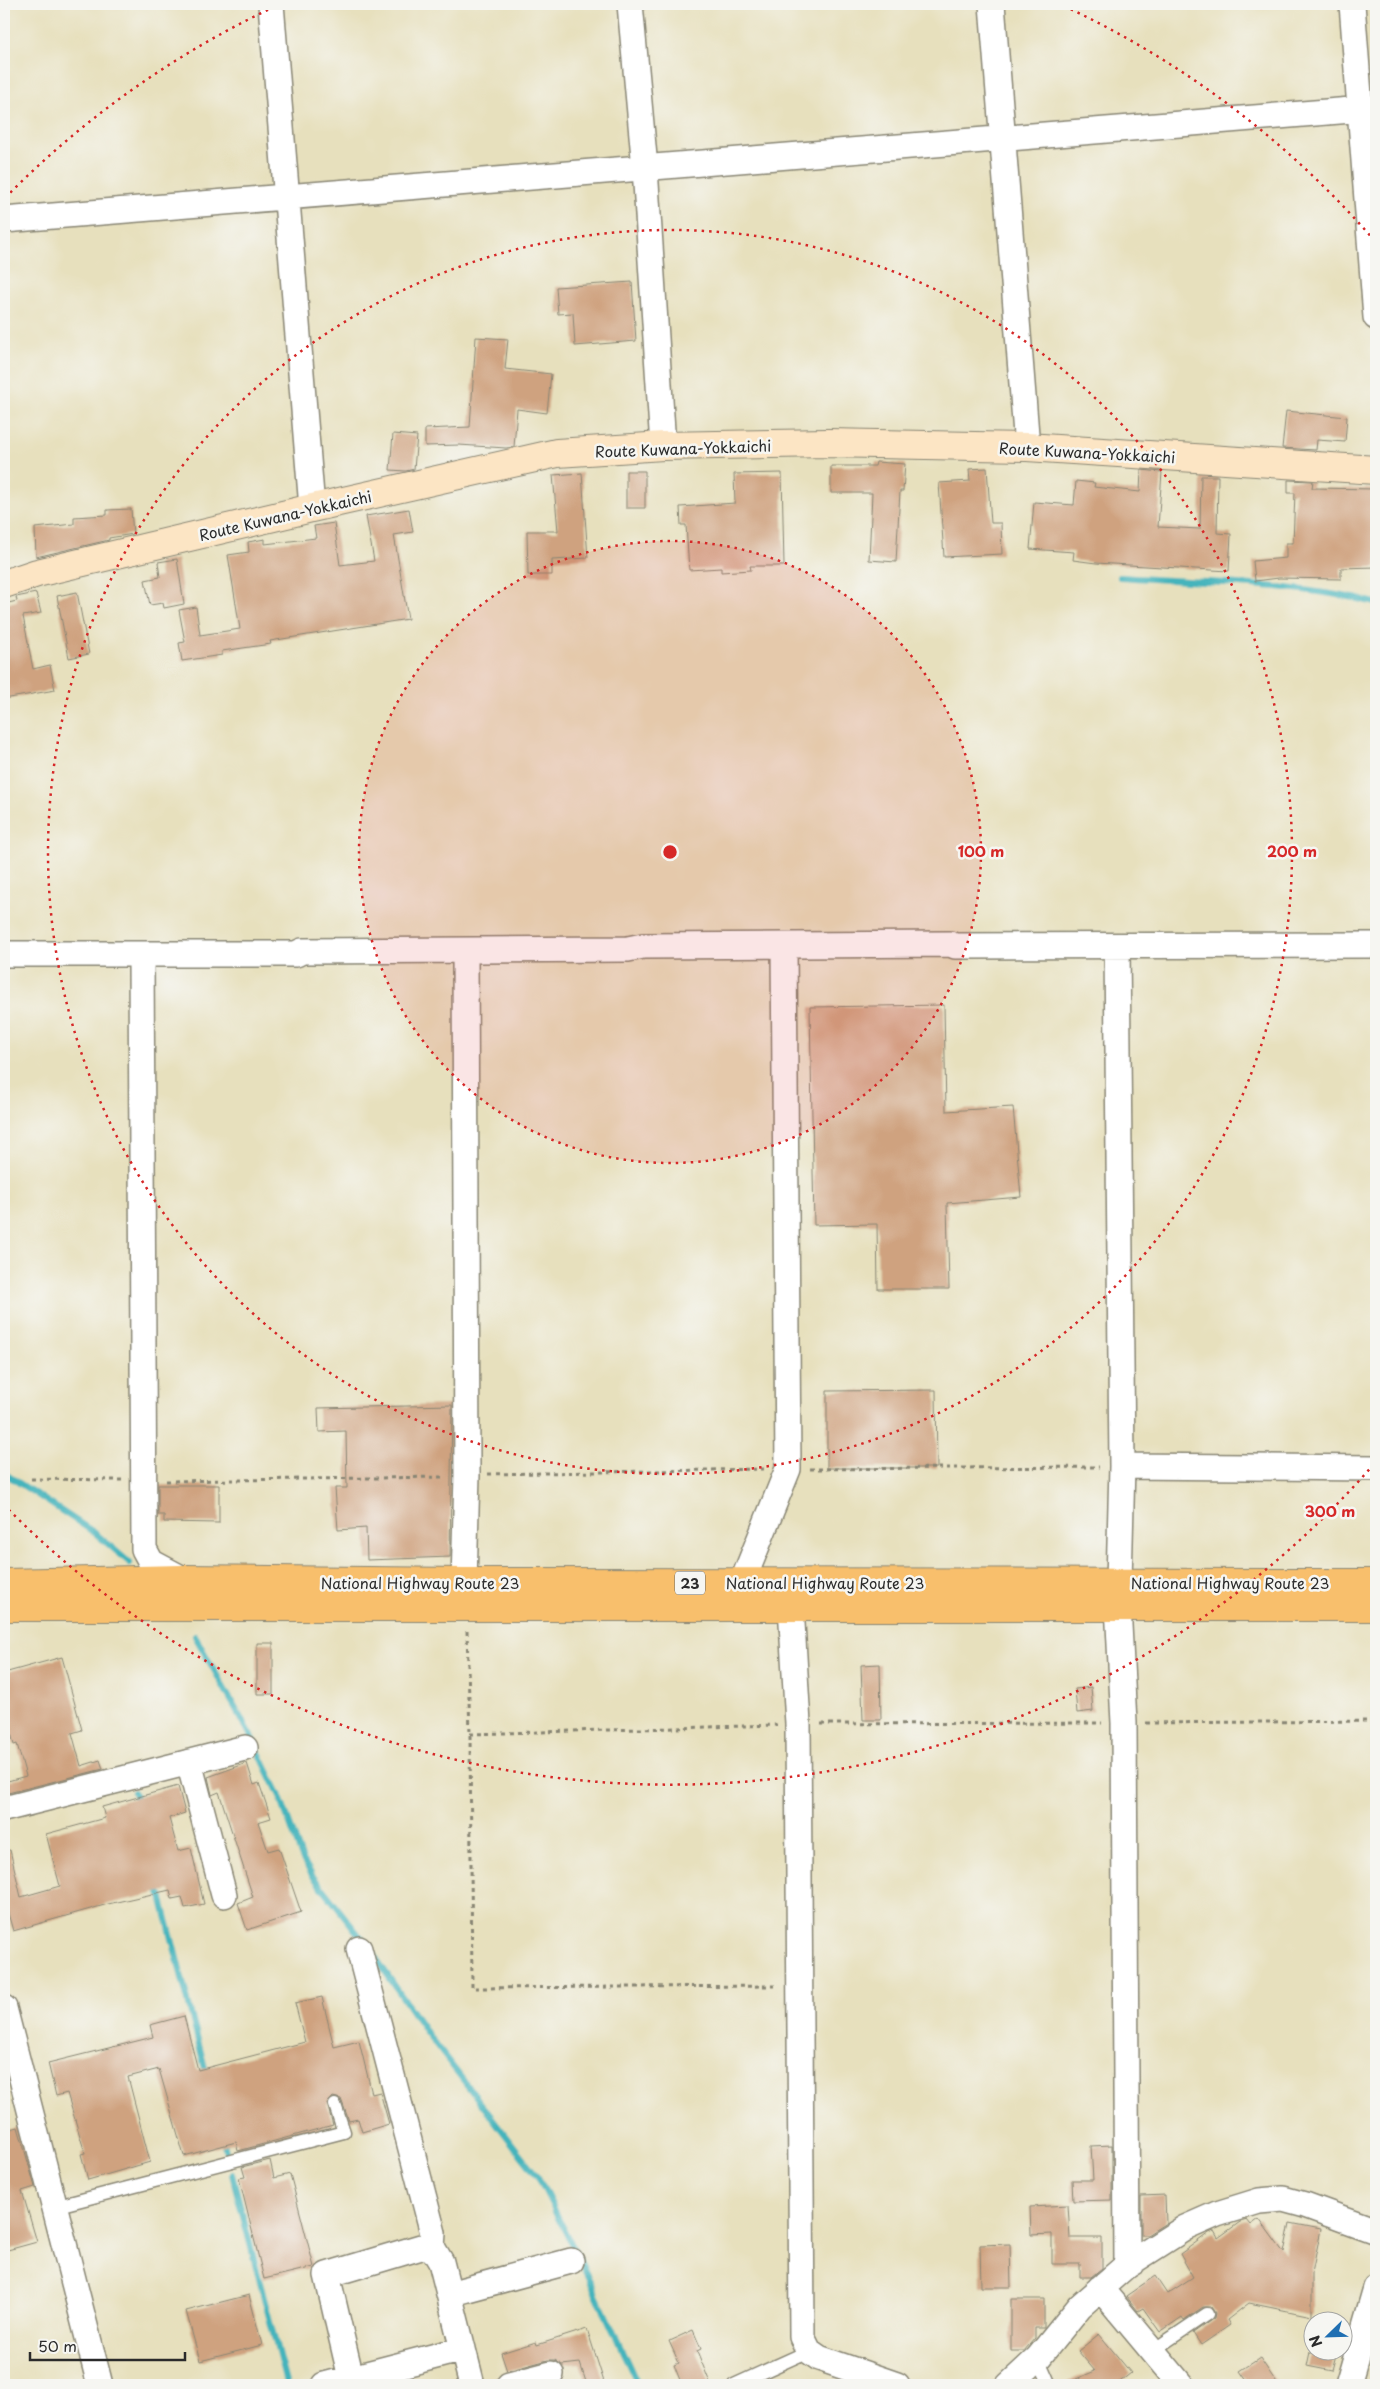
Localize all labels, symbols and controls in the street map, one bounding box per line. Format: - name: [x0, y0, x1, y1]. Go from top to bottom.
- street label: Route Kuwana-Yokkaichi: [594, 433, 772, 463]
- street label: Route Kuwana-Yokkaichi: [998, 436, 1176, 468]
- street label: Route Kuwana-Yokkaichi: [196, 484, 374, 546]
- text: 100 m: [958, 839, 1004, 862]
- text: 200 m: [1267, 839, 1317, 862]
- centre of rings: [661, 843, 679, 861]
- text: 300 m: [1305, 1499, 1355, 1522]
- street label: National Highway Route 23: [321, 1571, 519, 1594]
- street label: National Highway Route 23: [726, 1571, 924, 1594]
- street label: National Highway Route 23: [1131, 1571, 1329, 1594]
- road number: 23: [675, 1572, 705, 1595]
- north arrow: [1302, 2312, 1352, 2362]
- scale bar: [30, 2329, 185, 2361]
- text: N: [1304, 2332, 1327, 2350]
- text: 50 m: [38, 2334, 77, 2357]

